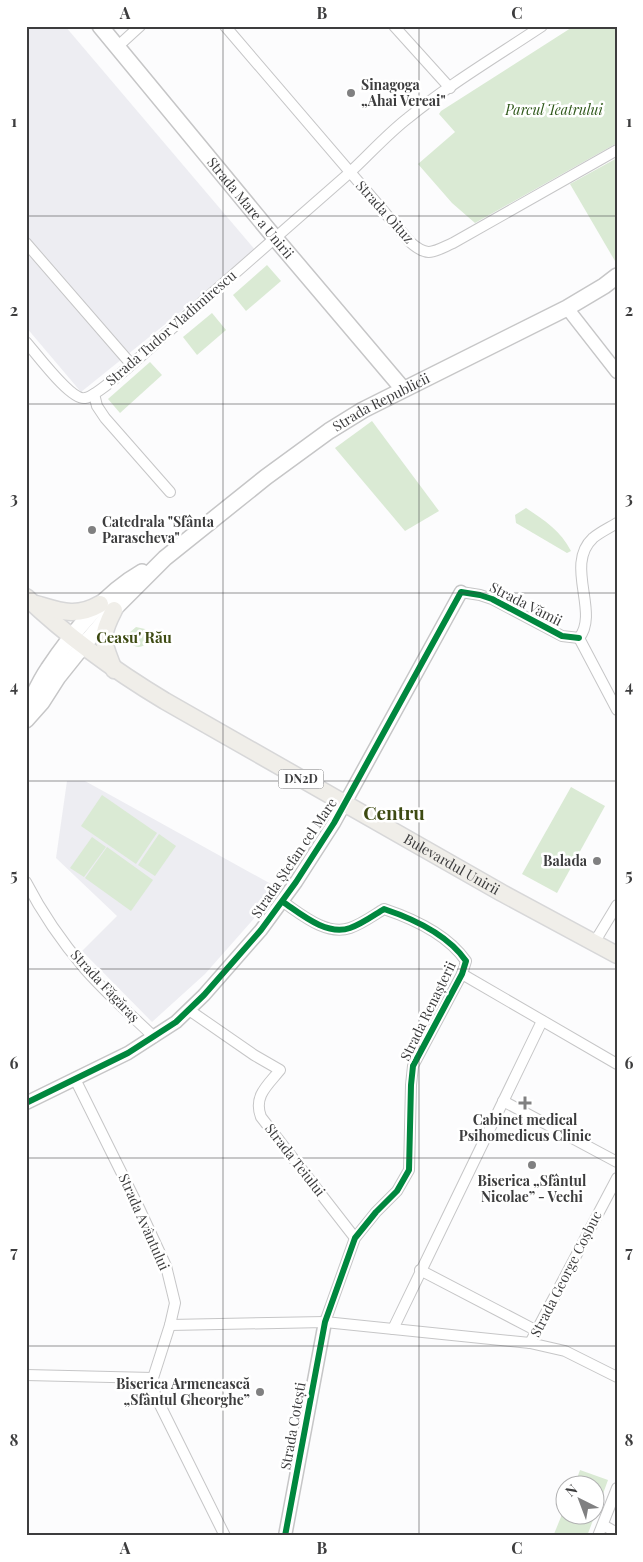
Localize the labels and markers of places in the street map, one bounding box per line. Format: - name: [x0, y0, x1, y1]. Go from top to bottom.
- place label: Sinagoga „Ahai Vereai": [361, 75, 446, 110]
- marker: Sinagoga „Ahai Vereai": [345, 87, 357, 99]
- place label: Catedrala "Sfânta Parascheva": [102, 512, 215, 547]
- marker: Catedrala "Sfânta Parascheva": [86, 524, 98, 536]
- place label: Balada: [543, 851, 588, 870]
- marker: Balada: [591, 855, 603, 867]
- marker: Cabinet medical Psihomedicus Clinic: [518, 1096, 532, 1110]
- place label: Cabinet medical Psihomedicus Clinic: [459, 1110, 591, 1145]
- marker: Biserica „Sfântul Nicolae” - Vechi: [526, 1159, 538, 1171]
- place label: Biserica „Sfântul Nicolae” - Vechi: [478, 1171, 587, 1206]
- place label: Biserica Armenească „Sfântul Gheorghe”: [116, 1374, 251, 1409]
- marker: Biserica Armenească „Sfântul Gheorghe”: [254, 1386, 266, 1398]

